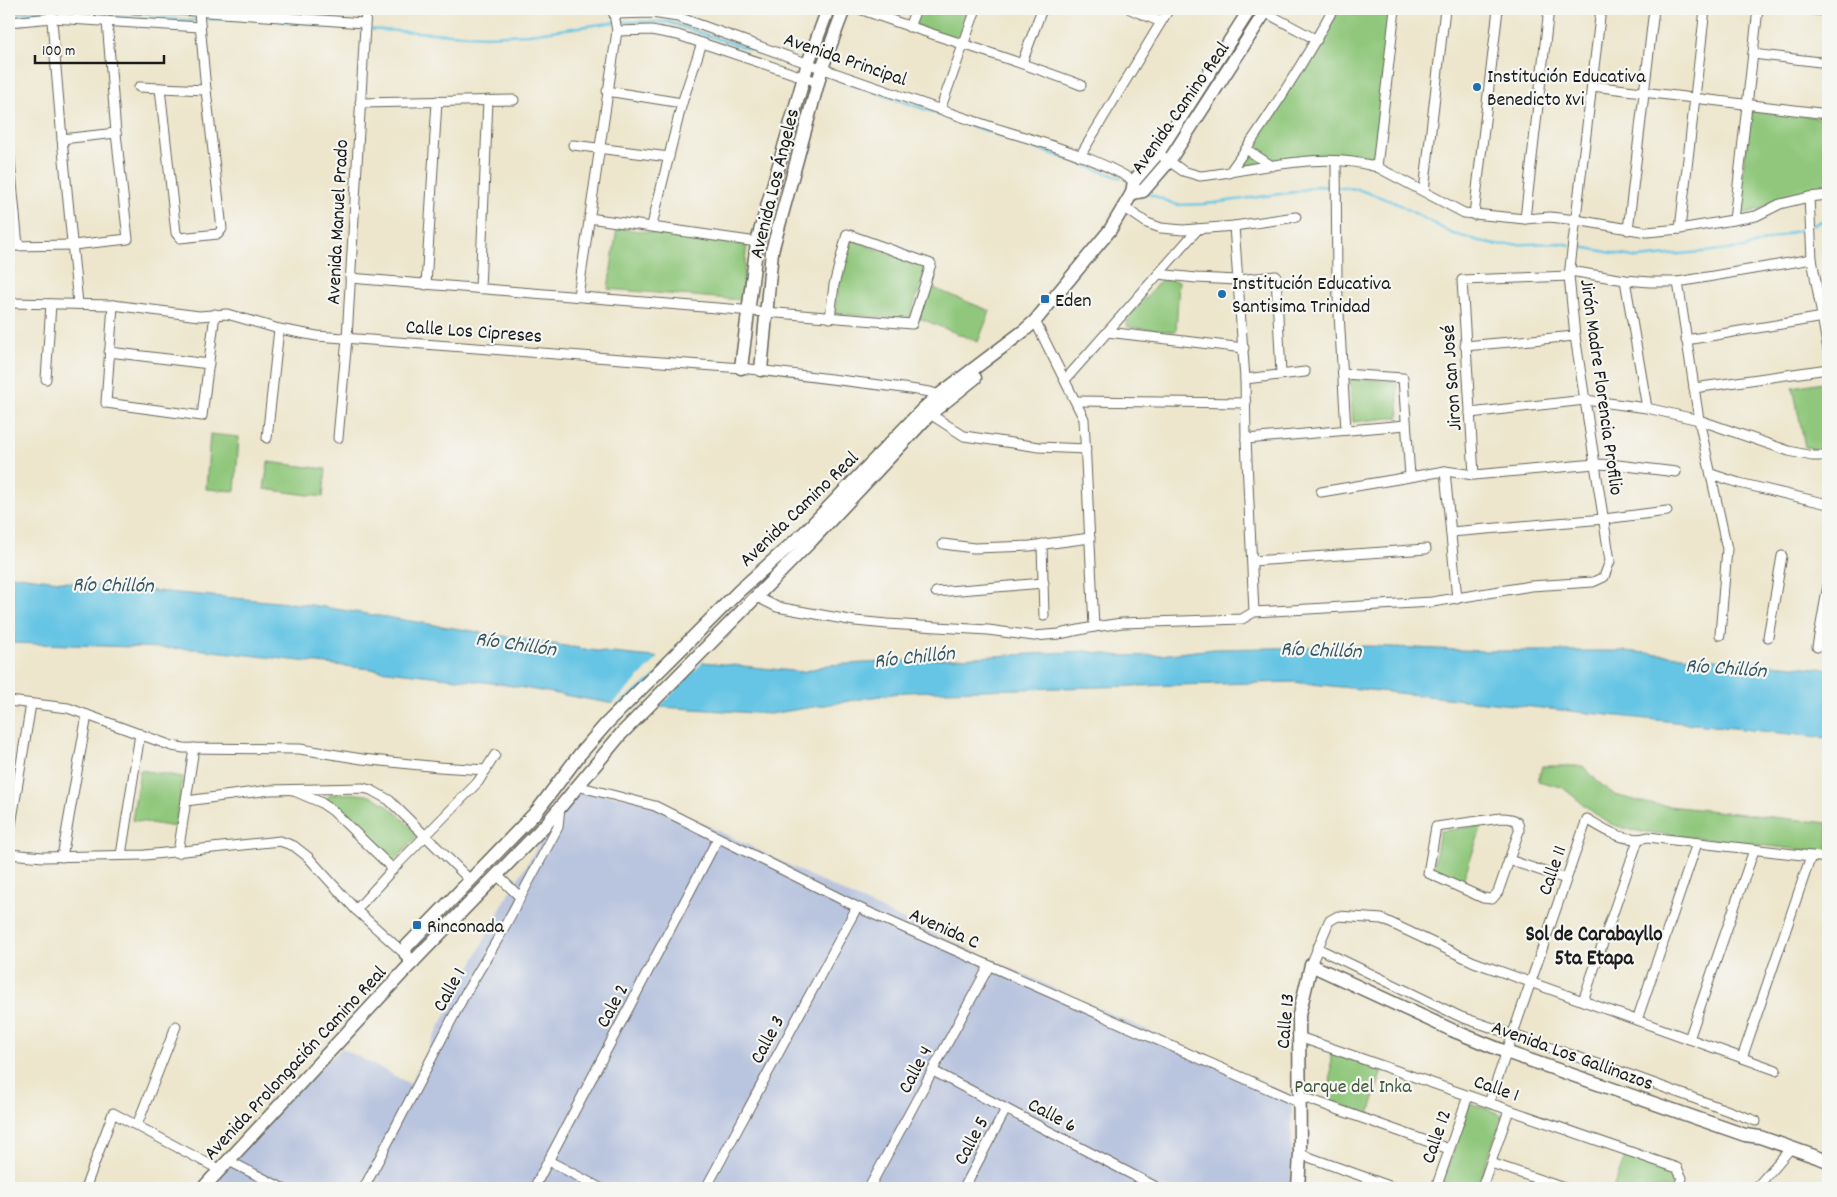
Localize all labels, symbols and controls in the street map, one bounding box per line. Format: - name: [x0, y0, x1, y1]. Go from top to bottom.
- street label: Avenida Principal: [780, 27, 911, 95]
- scale bar: [35, 32, 164, 64]
- street label: Avenida Camino Real: [1125, 36, 1238, 181]
- text: 100 m: [42, 41, 75, 63]
- place label: Institución Educativa Benedicto Xvi: [1487, 64, 1646, 115]
- marker: Institución Educativa Benedicto Xvi: [1471, 81, 1483, 93]
- street label: Avenida Los Ángeles: [744, 106, 808, 262]
- street label: Avenida Manuel Prado: [321, 139, 357, 306]
- place label: Institución Educativa Santisima Trinidad: [1232, 271, 1391, 322]
- street label: Jirón Madre Florencia Profilio: [1571, 278, 1629, 497]
- place label: Eden: [1055, 288, 1092, 316]
- marker: Institución Educativa Santisima Trinidad: [1216, 288, 1228, 300]
- marker: Eden: [1039, 293, 1051, 305]
- street label: Calle Los Cipreses: [405, 314, 543, 352]
- street label: Jiron San José: [1435, 324, 1471, 432]
- street label: Avenida Camino Real: [734, 446, 866, 575]
- water label: Río Chillón: [72, 571, 155, 603]
- water label: Río Chillón: [473, 625, 559, 667]
- water label: Río Chillón: [1280, 636, 1363, 668]
- water label: Río Chillón: [872, 640, 958, 678]
- water label: Río Chillón: [1684, 652, 1769, 688]
- street label: Calle 11: [1532, 842, 1575, 900]
- street label: Avenida C: [904, 902, 983, 958]
- place label: Rinconada: [427, 914, 505, 942]
- marker: Rinconada: [411, 919, 423, 931]
- district label: Sol de Carabayllo 5ta Etapa: [1526, 921, 1662, 975]
- street label: Avenida Prolongación Camino Real: [198, 960, 394, 1168]
- street label: Calle 1: [427, 963, 474, 1018]
- street label: Cale 2: [590, 979, 637, 1033]
- street label: Calle 13: [1271, 992, 1303, 1050]
- street label: Calle 3: [744, 1011, 793, 1070]
- street label: Avenida Los Gallinazos: [1487, 1014, 1657, 1099]
- street label: Calle 4: [892, 1042, 941, 1099]
- street label: Calle 1: [1469, 1069, 1523, 1111]
- park label: Parque del Inka: [1294, 1074, 1412, 1102]
- street label: Calle 6: [1022, 1092, 1081, 1141]
- street label: Calle 12: [1416, 1106, 1460, 1168]
- street label: Calle 5: [948, 1112, 997, 1171]

